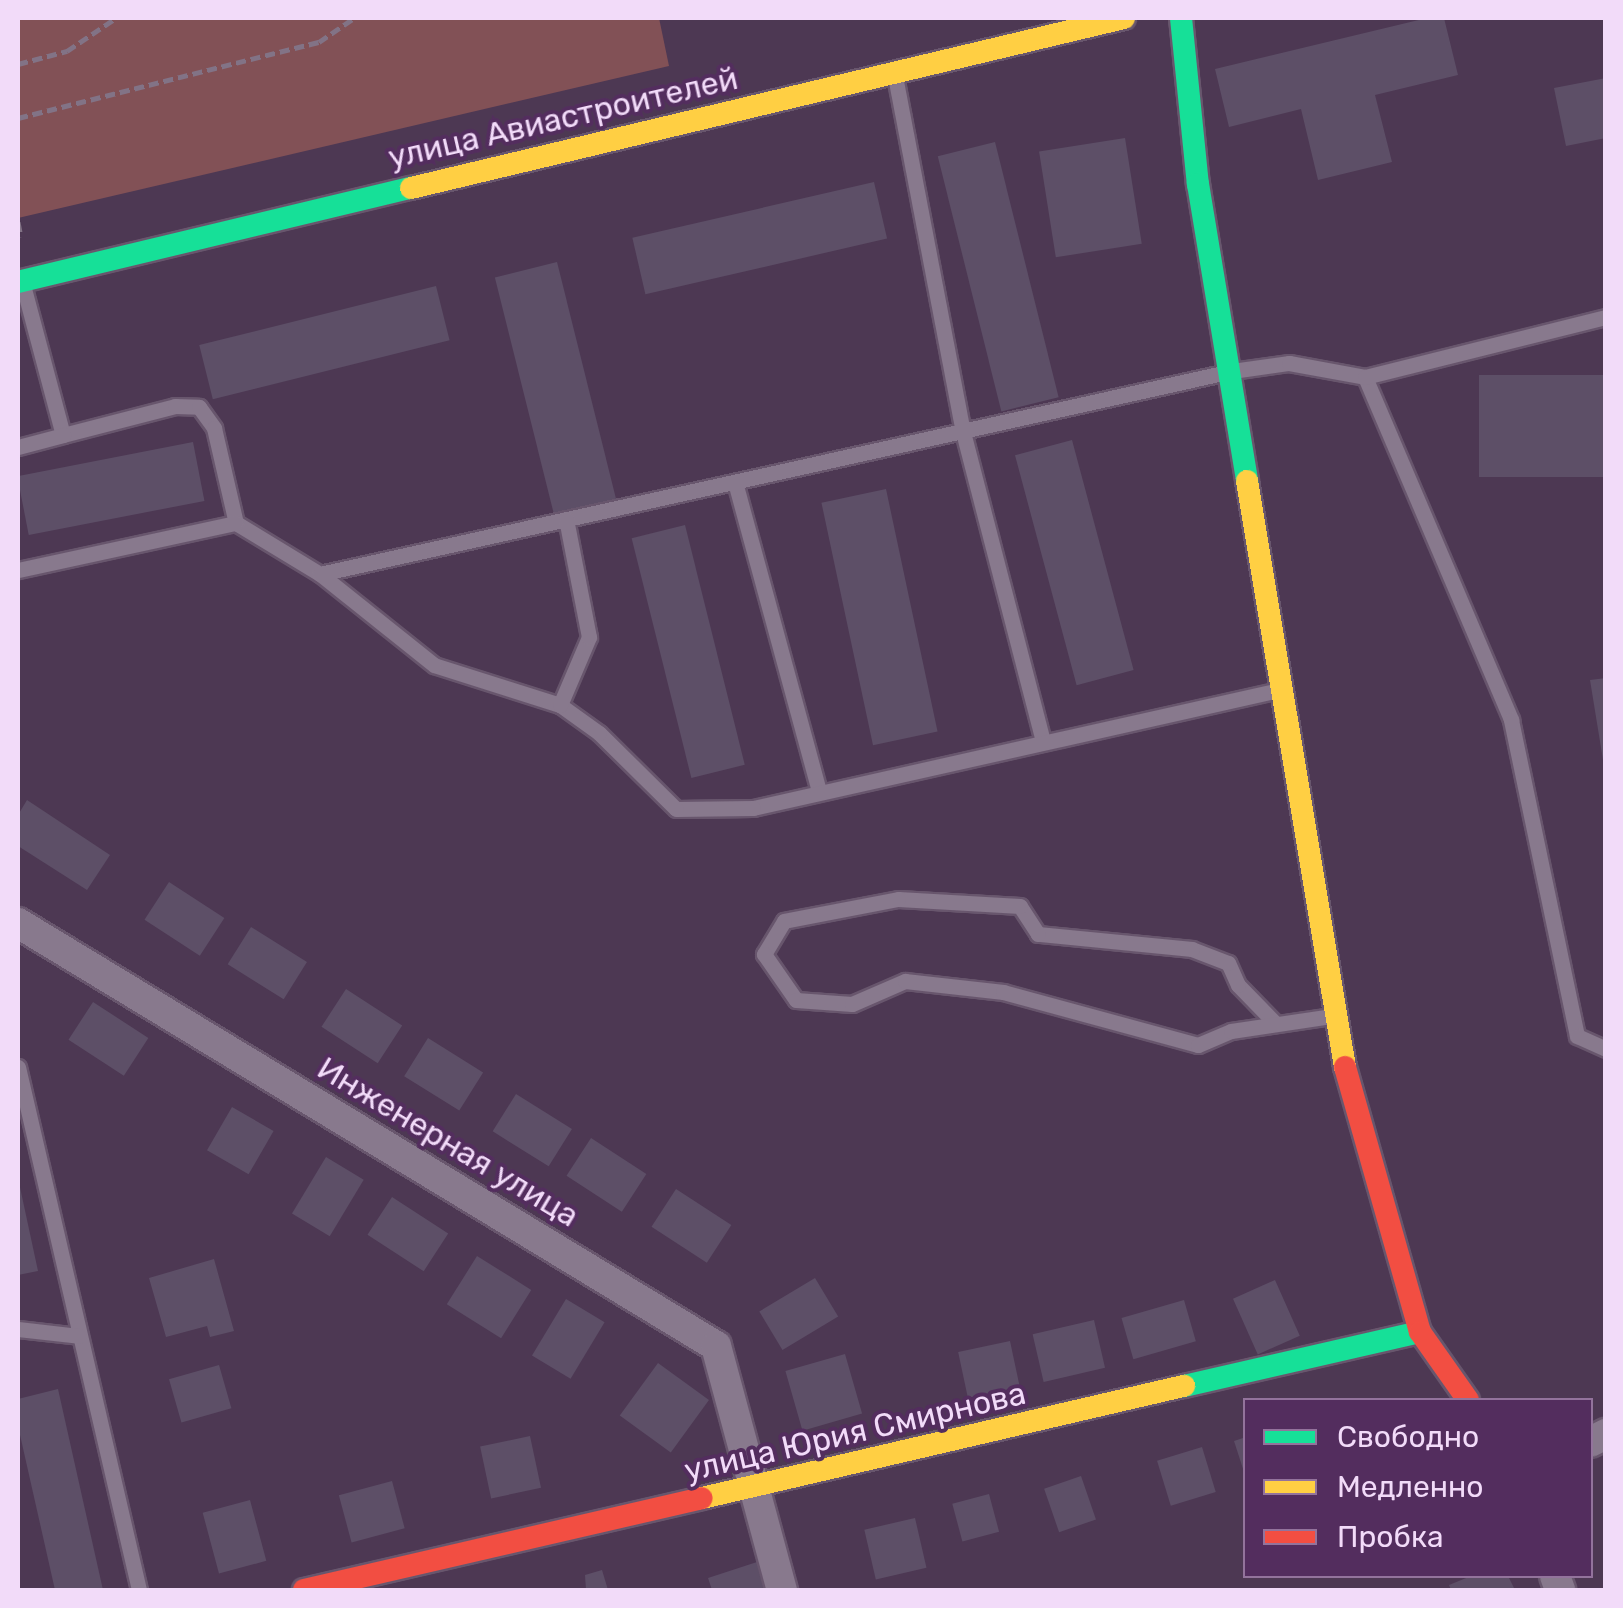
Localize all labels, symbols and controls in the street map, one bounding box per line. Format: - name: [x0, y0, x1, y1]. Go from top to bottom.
- street label: улица Авиастроителей: [384, 59, 742, 177]
- street label: Инженерная улица: [311, 1049, 585, 1235]
- street label: улица Юрия Смирнова: [680, 1374, 1030, 1490]
- legend: [1243, 1398, 1593, 1578]
- text: Свободно: [1337, 1419, 1479, 1455]
- text: Медленно: [1337, 1469, 1484, 1505]
- text: Пробка: [1337, 1519, 1444, 1555]

